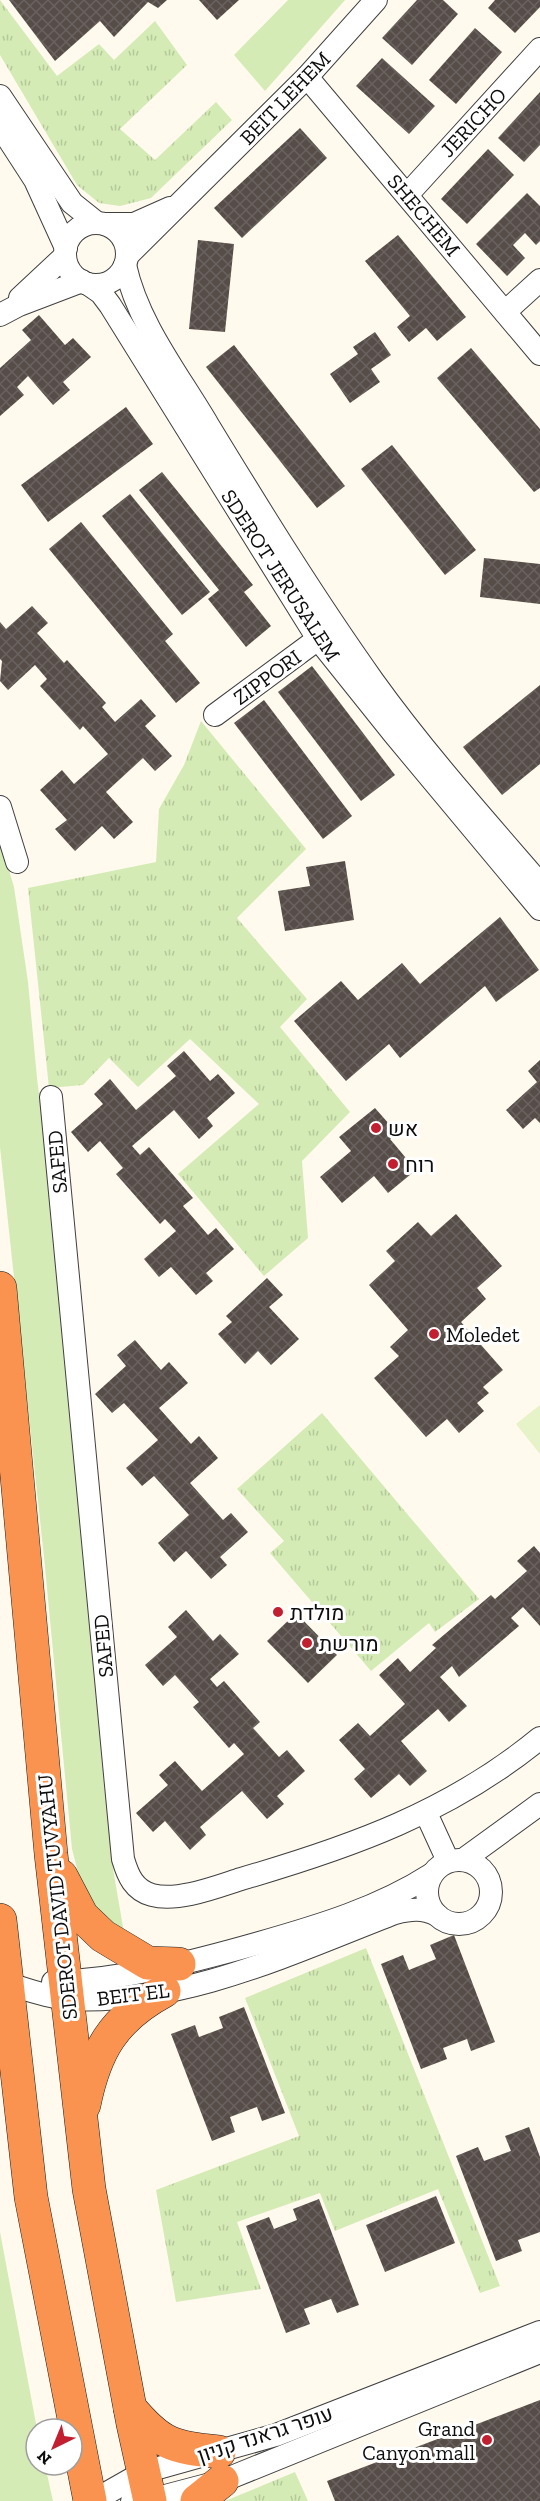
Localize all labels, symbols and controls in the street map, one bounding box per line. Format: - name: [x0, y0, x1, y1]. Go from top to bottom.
- street label: BEIT LEHEM: [234, 46, 336, 150]
- street label: JERICHO: [435, 82, 511, 162]
- street label: SHECHEM: [382, 169, 466, 261]
- street label: SDEROT JERUSALEM: [216, 485, 346, 665]
- street label: ZIPPORI: [228, 644, 306, 710]
- place label: אש: [388, 1116, 418, 1141]
- marker: אש: [369, 1121, 383, 1135]
- street label: SAFED: [42, 1129, 72, 1195]
- place label: רוח: [405, 1152, 434, 1177]
- marker: רוח: [386, 1157, 400, 1171]
- place label: Moledet: [446, 1322, 520, 1347]
- marker: Moledet: [427, 1327, 441, 1341]
- place label: מולדת: [290, 1600, 344, 1625]
- marker: מולדת: [271, 1605, 285, 1619]
- street label: SAFED: [88, 1613, 118, 1679]
- place label: מורשת: [319, 1631, 379, 1656]
- marker: מורשת: [300, 1636, 314, 1650]
- street label: SDEROT DAVID TUVYAHU: [32, 1773, 82, 2021]
- street label: BEIT EL: [95, 1977, 171, 2011]
- street label: עופר גראנד קניון: [194, 2400, 336, 2468]
- place label: Grand Canyon mall: [362, 2416, 475, 2465]
- north arrow: [24, 2417, 84, 2477]
- marker: Grand Canyon mall: [480, 2433, 494, 2447]
- text: N: [33, 2447, 55, 2469]

